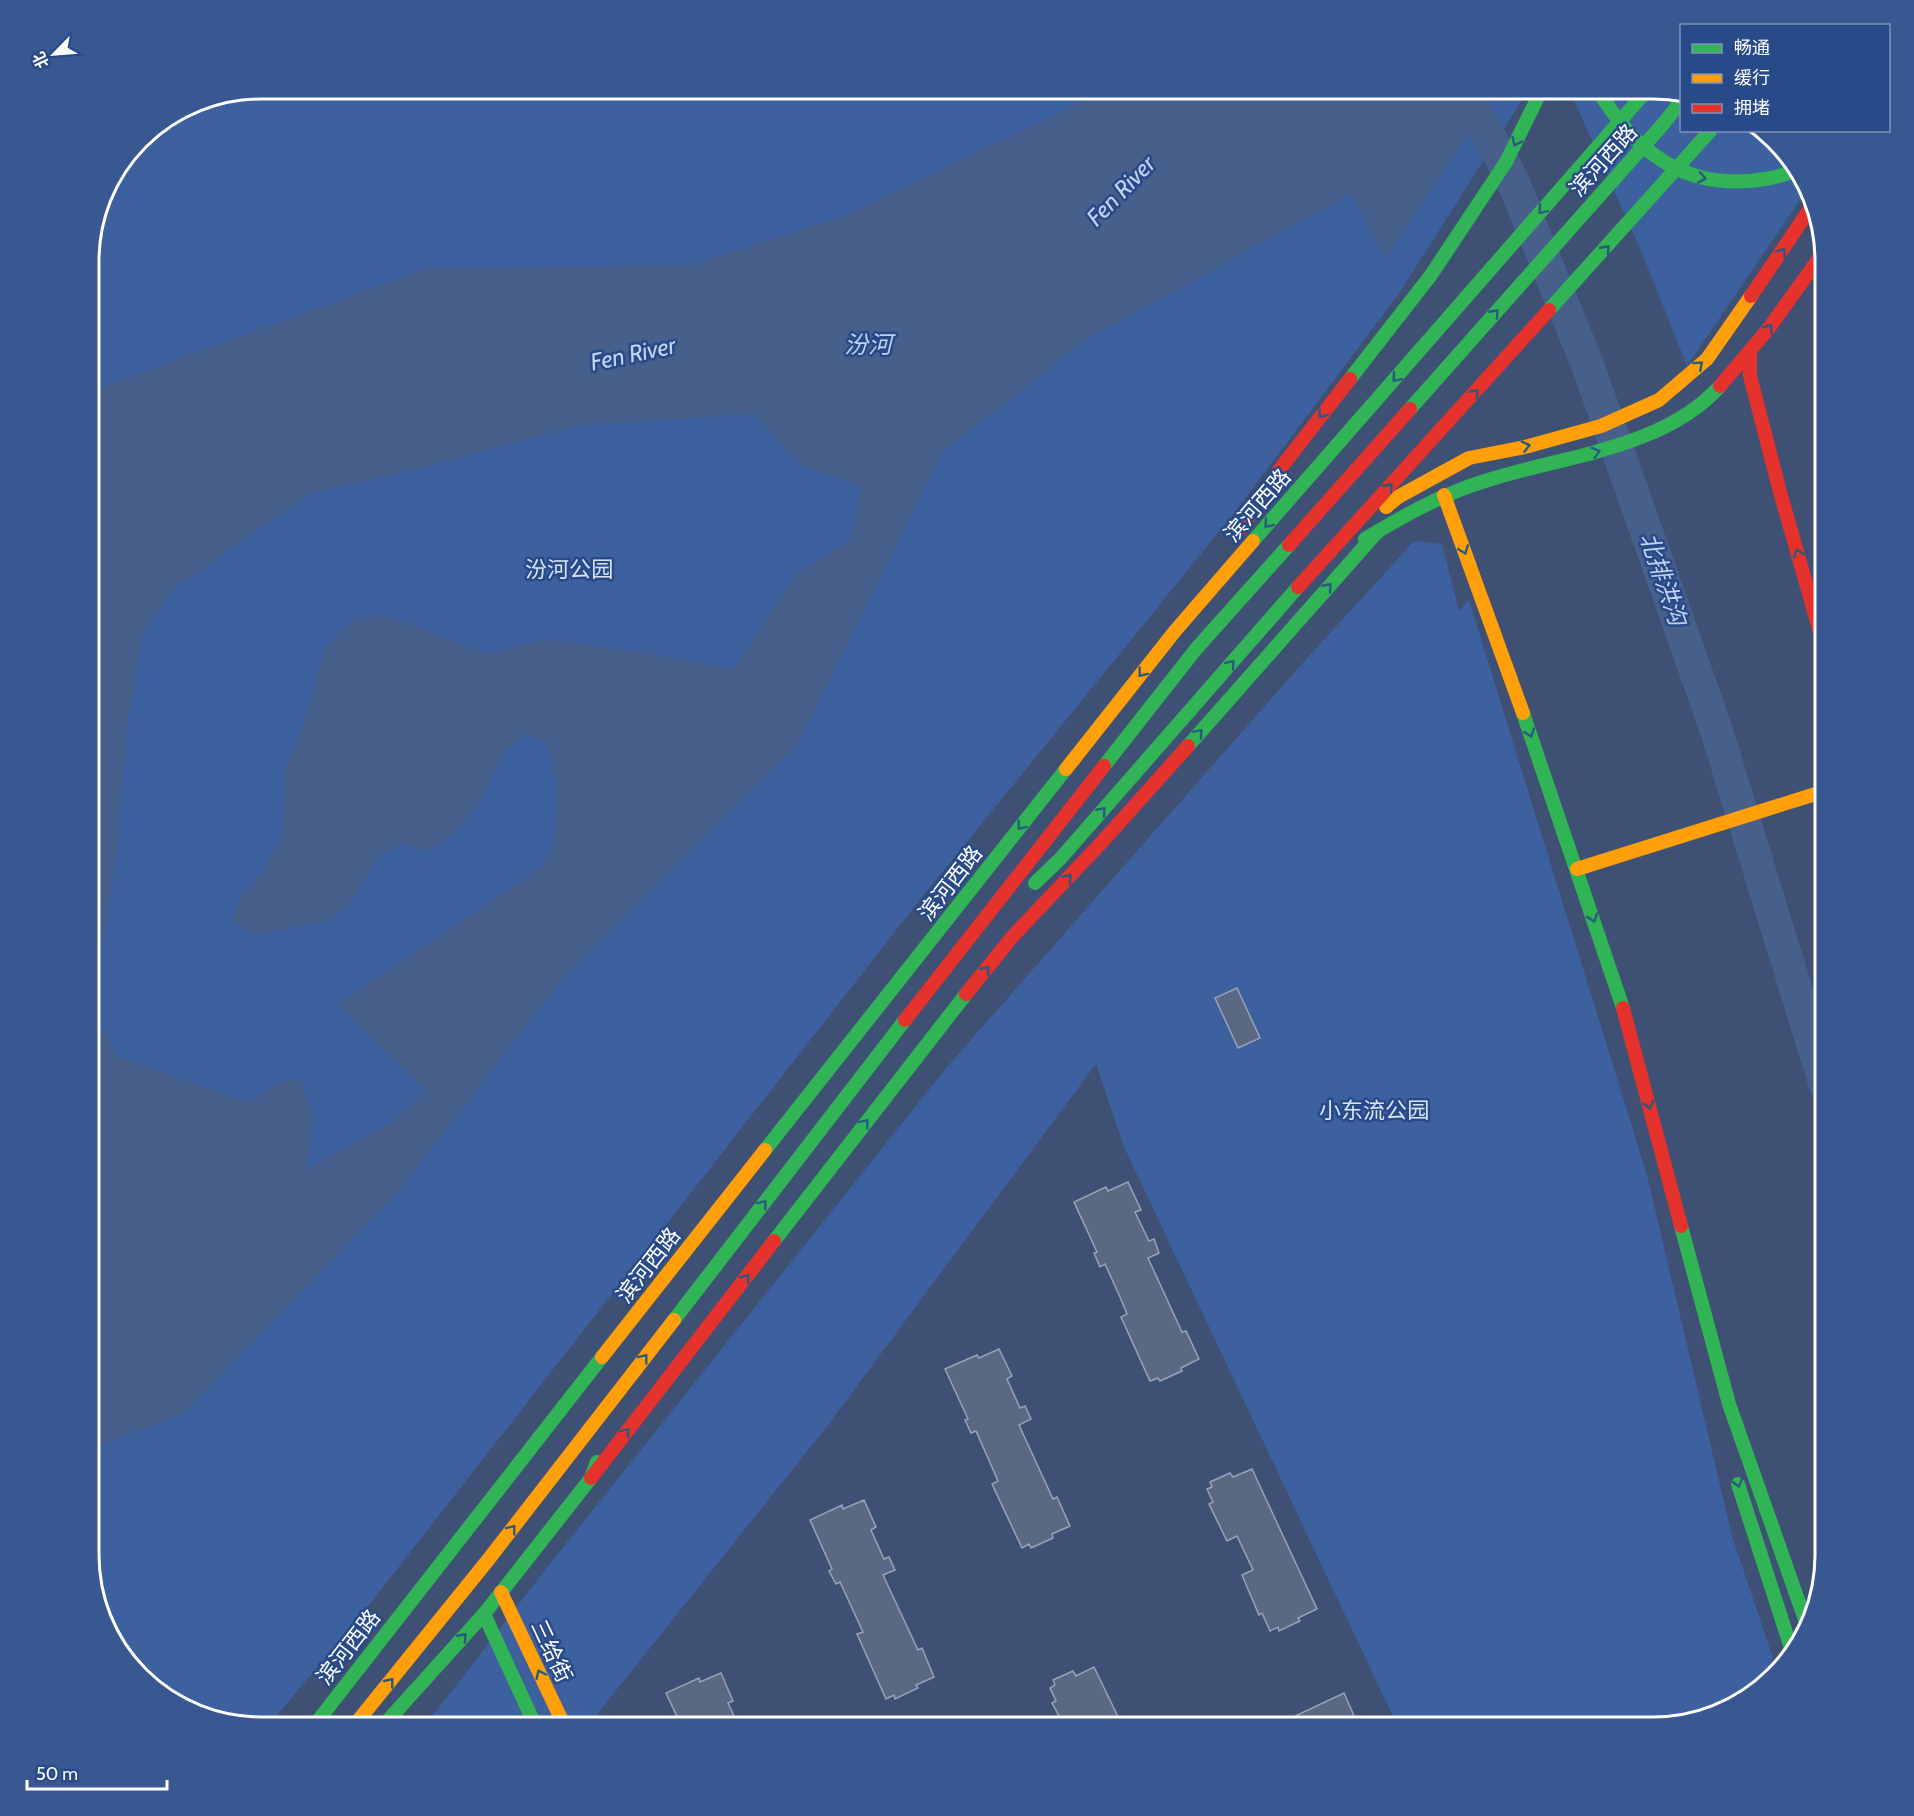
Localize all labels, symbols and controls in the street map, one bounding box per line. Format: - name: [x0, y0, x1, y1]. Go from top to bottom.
- north arrow: [24, 24, 84, 84]
- legend: [1680, 24, 1890, 132]
- text: 畅通: [1734, 37, 1770, 59]
- text: 北: [29, 49, 53, 71]
- text: 缓行: [1734, 67, 1770, 89]
- text: 拥堵: [1734, 97, 1770, 119]
- street label: 滨河西路: [1564, 119, 1643, 202]
- one-way arrow: [1512, 135, 1524, 146]
- water label: Fen River: [1080, 148, 1162, 232]
- one-way arrow: [1697, 171, 1707, 184]
- one-way arrow: [1539, 204, 1550, 215]
- one-way arrow: [1599, 245, 1610, 255]
- one-way arrow: [1774, 248, 1786, 258]
- one-way arrow: [1488, 309, 1499, 320]
- one-way arrow: [1762, 324, 1773, 335]
- water label: Fen River: [588, 330, 680, 377]
- water label: 汾河: [844, 330, 896, 359]
- one-way arrow: [1692, 361, 1703, 372]
- one-way arrow: [1392, 371, 1403, 381]
- one-way arrow: [1468, 389, 1479, 400]
- one-way arrow: [1319, 408, 1330, 419]
- one-way arrow: [1521, 441, 1531, 454]
- one-way arrow: [1590, 447, 1601, 459]
- street label: 滨河西路: [1218, 463, 1296, 547]
- one-way arrow: [1382, 484, 1393, 494]
- one-way arrow: [1264, 517, 1275, 528]
- water label: 北排洪沟: [1634, 529, 1694, 632]
- one-way arrow: [1457, 544, 1469, 555]
- one-way arrow: [1792, 548, 1805, 558]
- park label: 汾河公园: [525, 556, 613, 583]
- one-way arrow: [1321, 583, 1332, 594]
- one-way arrow: [1224, 660, 1235, 671]
- one-way arrow: [1138, 666, 1149, 677]
- one-way arrow: [1523, 727, 1536, 738]
- one-way arrow: [1191, 729, 1202, 740]
- one-way arrow: [1095, 807, 1106, 818]
- one-way arrow: [1018, 820, 1029, 831]
- street label: 滨河西路: [913, 840, 988, 926]
- one-way arrow: [1061, 875, 1072, 885]
- one-way arrow: [1586, 912, 1599, 923]
- one-way arrow: [978, 966, 989, 977]
- park label: 小东流公园: [1319, 1097, 1429, 1124]
- one-way arrow: [1642, 1099, 1654, 1110]
- one-way arrow: [857, 1119, 868, 1130]
- one-way arrow: [756, 1200, 767, 1211]
- street label: 滨河西路: [611, 1222, 686, 1308]
- one-way arrow: [738, 1273, 749, 1284]
- one-way arrow: [636, 1354, 647, 1365]
- one-way arrow: [619, 1428, 630, 1439]
- one-way arrow: [1731, 1477, 1743, 1488]
- one-way arrow: [504, 1525, 515, 1536]
- street label: 滨河西路: [311, 1604, 386, 1690]
- street label: 三给街: [525, 1616, 578, 1687]
- one-way arrow: [456, 1633, 467, 1644]
- one-way arrow: [535, 1670, 547, 1681]
- one-way arrow: [383, 1678, 394, 1689]
- scale bar: [27, 1753, 166, 1791]
- text: 50 m: [36, 1763, 78, 1785]

